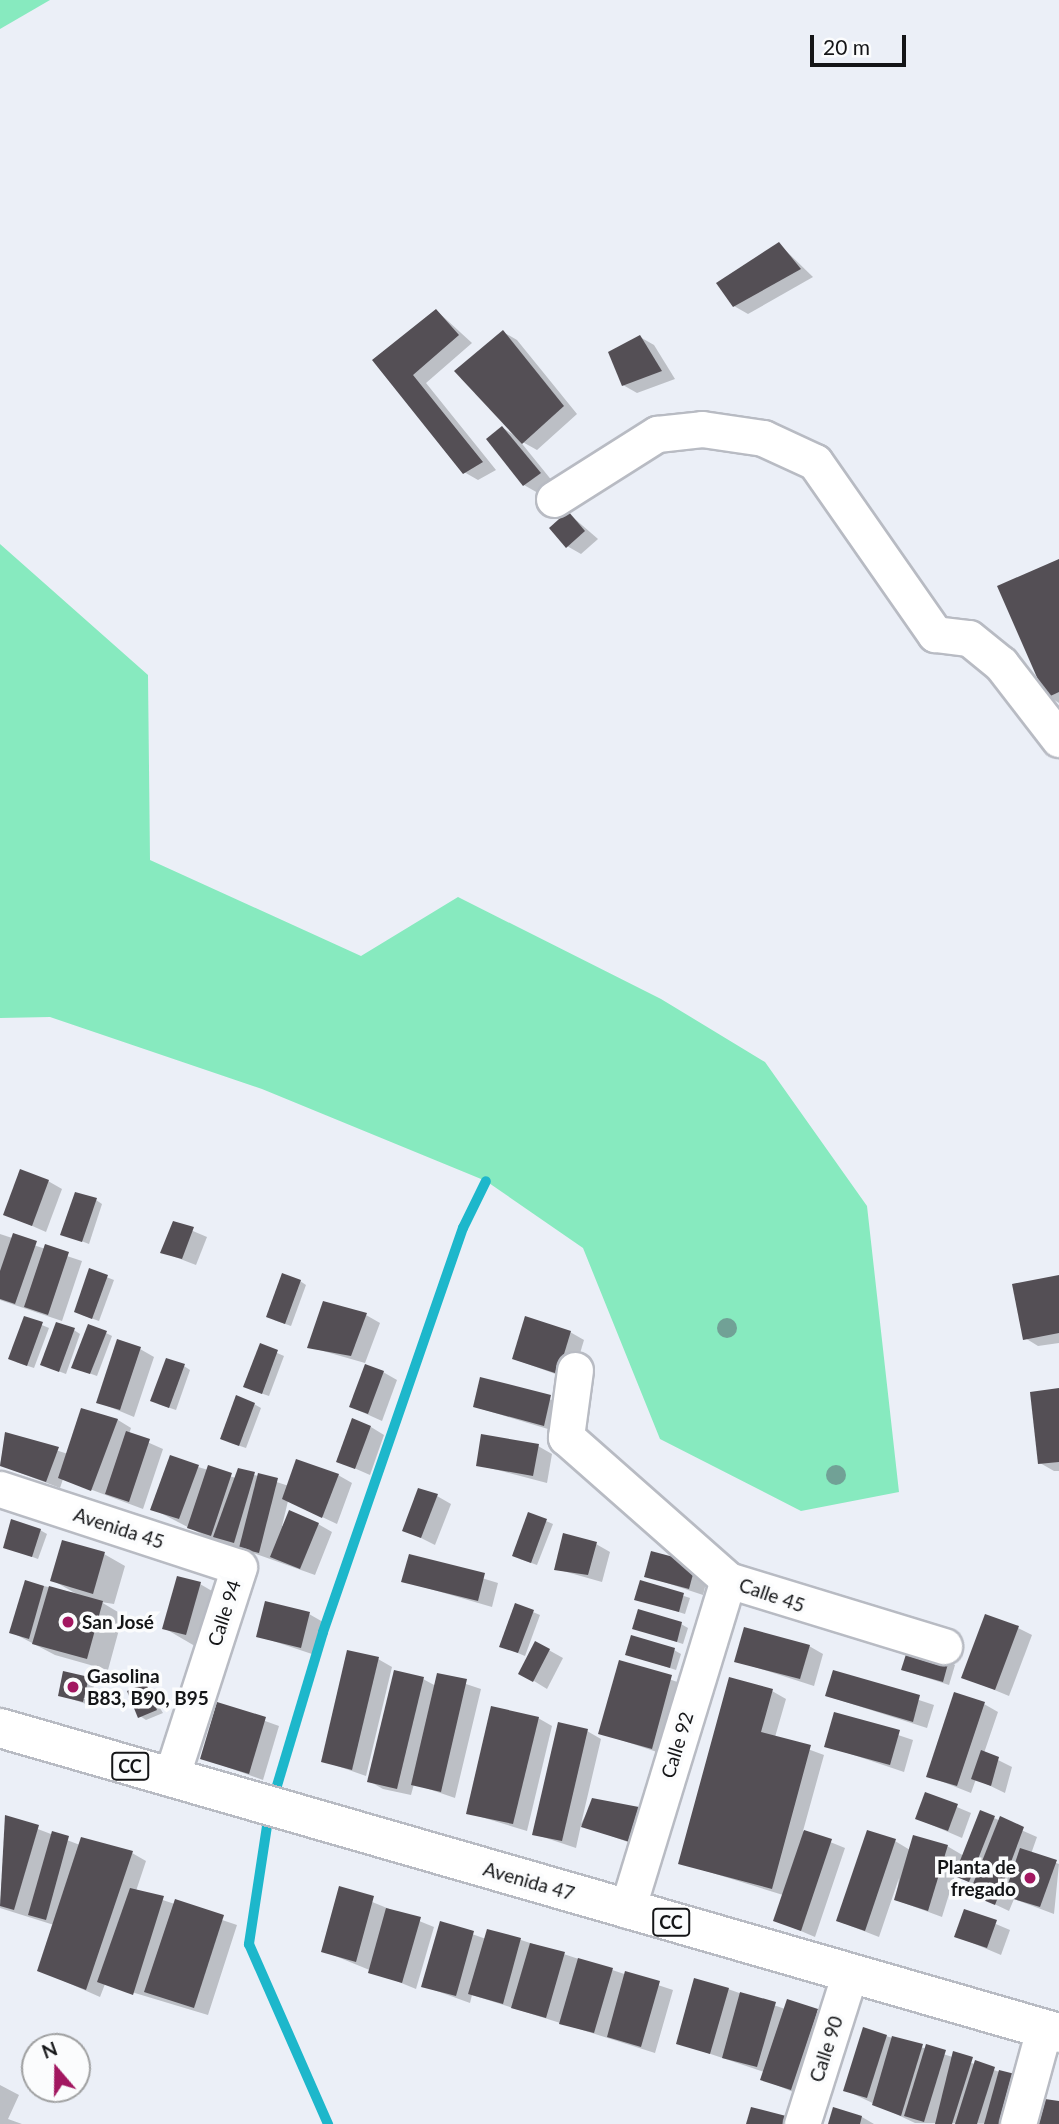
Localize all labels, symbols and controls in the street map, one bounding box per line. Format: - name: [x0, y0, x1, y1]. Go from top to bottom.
- scale bar: [814, 21, 910, 65]
- text: 20 m: [823, 34, 870, 59]
- street label: Avenida 45: [71, 1503, 167, 1553]
- street label: Calle 45: [736, 1573, 808, 1617]
- street label: Calle 94: [203, 1577, 245, 1649]
- place label: San José: [82, 1611, 155, 1633]
- marker: San José: [60, 1614, 76, 1630]
- place label: Gasolina B83, B90, B95: [87, 1665, 209, 1709]
- marker: Gasolina B83, B90, B95: [65, 1679, 81, 1695]
- street label: Calle 92: [656, 1709, 698, 1781]
- road number: CC: [111, 1751, 149, 1780]
- place label: Planta de fregado: [937, 1856, 1016, 1900]
- street label: Avenida 47: [481, 1857, 577, 1905]
- marker: Planta de fregado: [1022, 1870, 1038, 1886]
- road number: CC: [652, 1908, 690, 1936]
- street label: Calle 90: [805, 2013, 847, 2085]
- north arrow: [21, 2033, 91, 2103]
- text: N: [39, 2036, 60, 2063]

